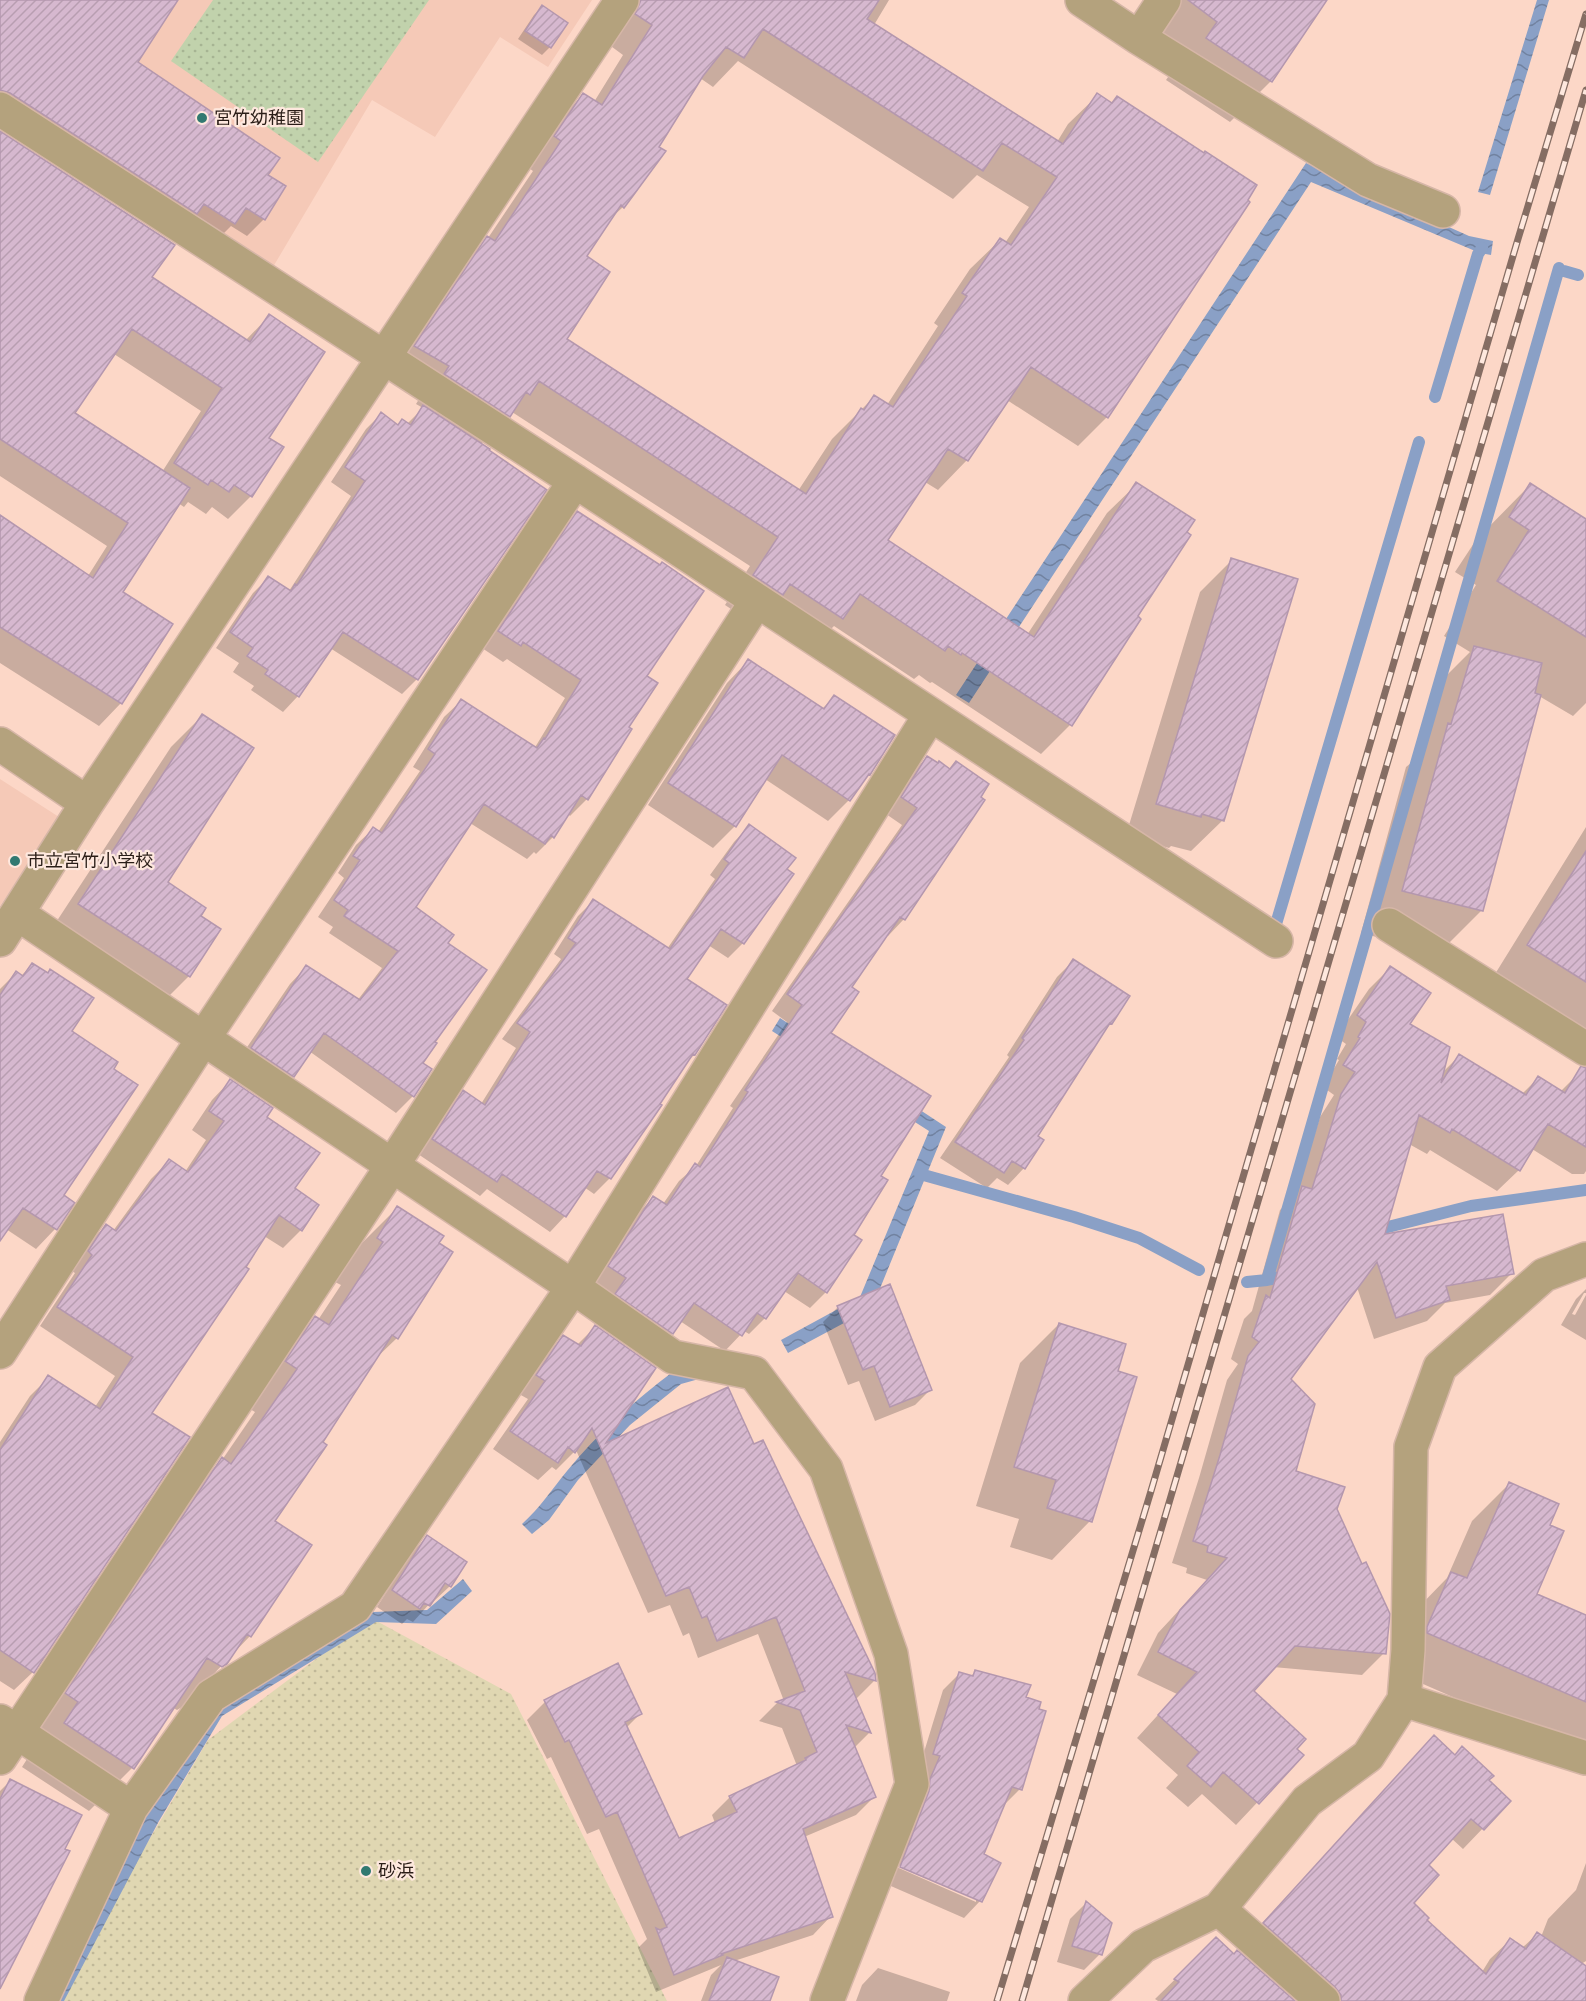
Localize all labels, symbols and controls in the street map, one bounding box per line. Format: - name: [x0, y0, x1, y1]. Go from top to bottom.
- place label: 宮竹幼稚園: [214, 105, 304, 130]
- marker: 宮竹幼稚園: [195, 111, 209, 125]
- place label: 市立宮竹小学校: [27, 848, 153, 873]
- marker: 市立宮竹小学校: [8, 854, 22, 868]
- place label: 砂浜: [378, 1858, 414, 1883]
- marker: 砂浜: [359, 1864, 373, 1878]

